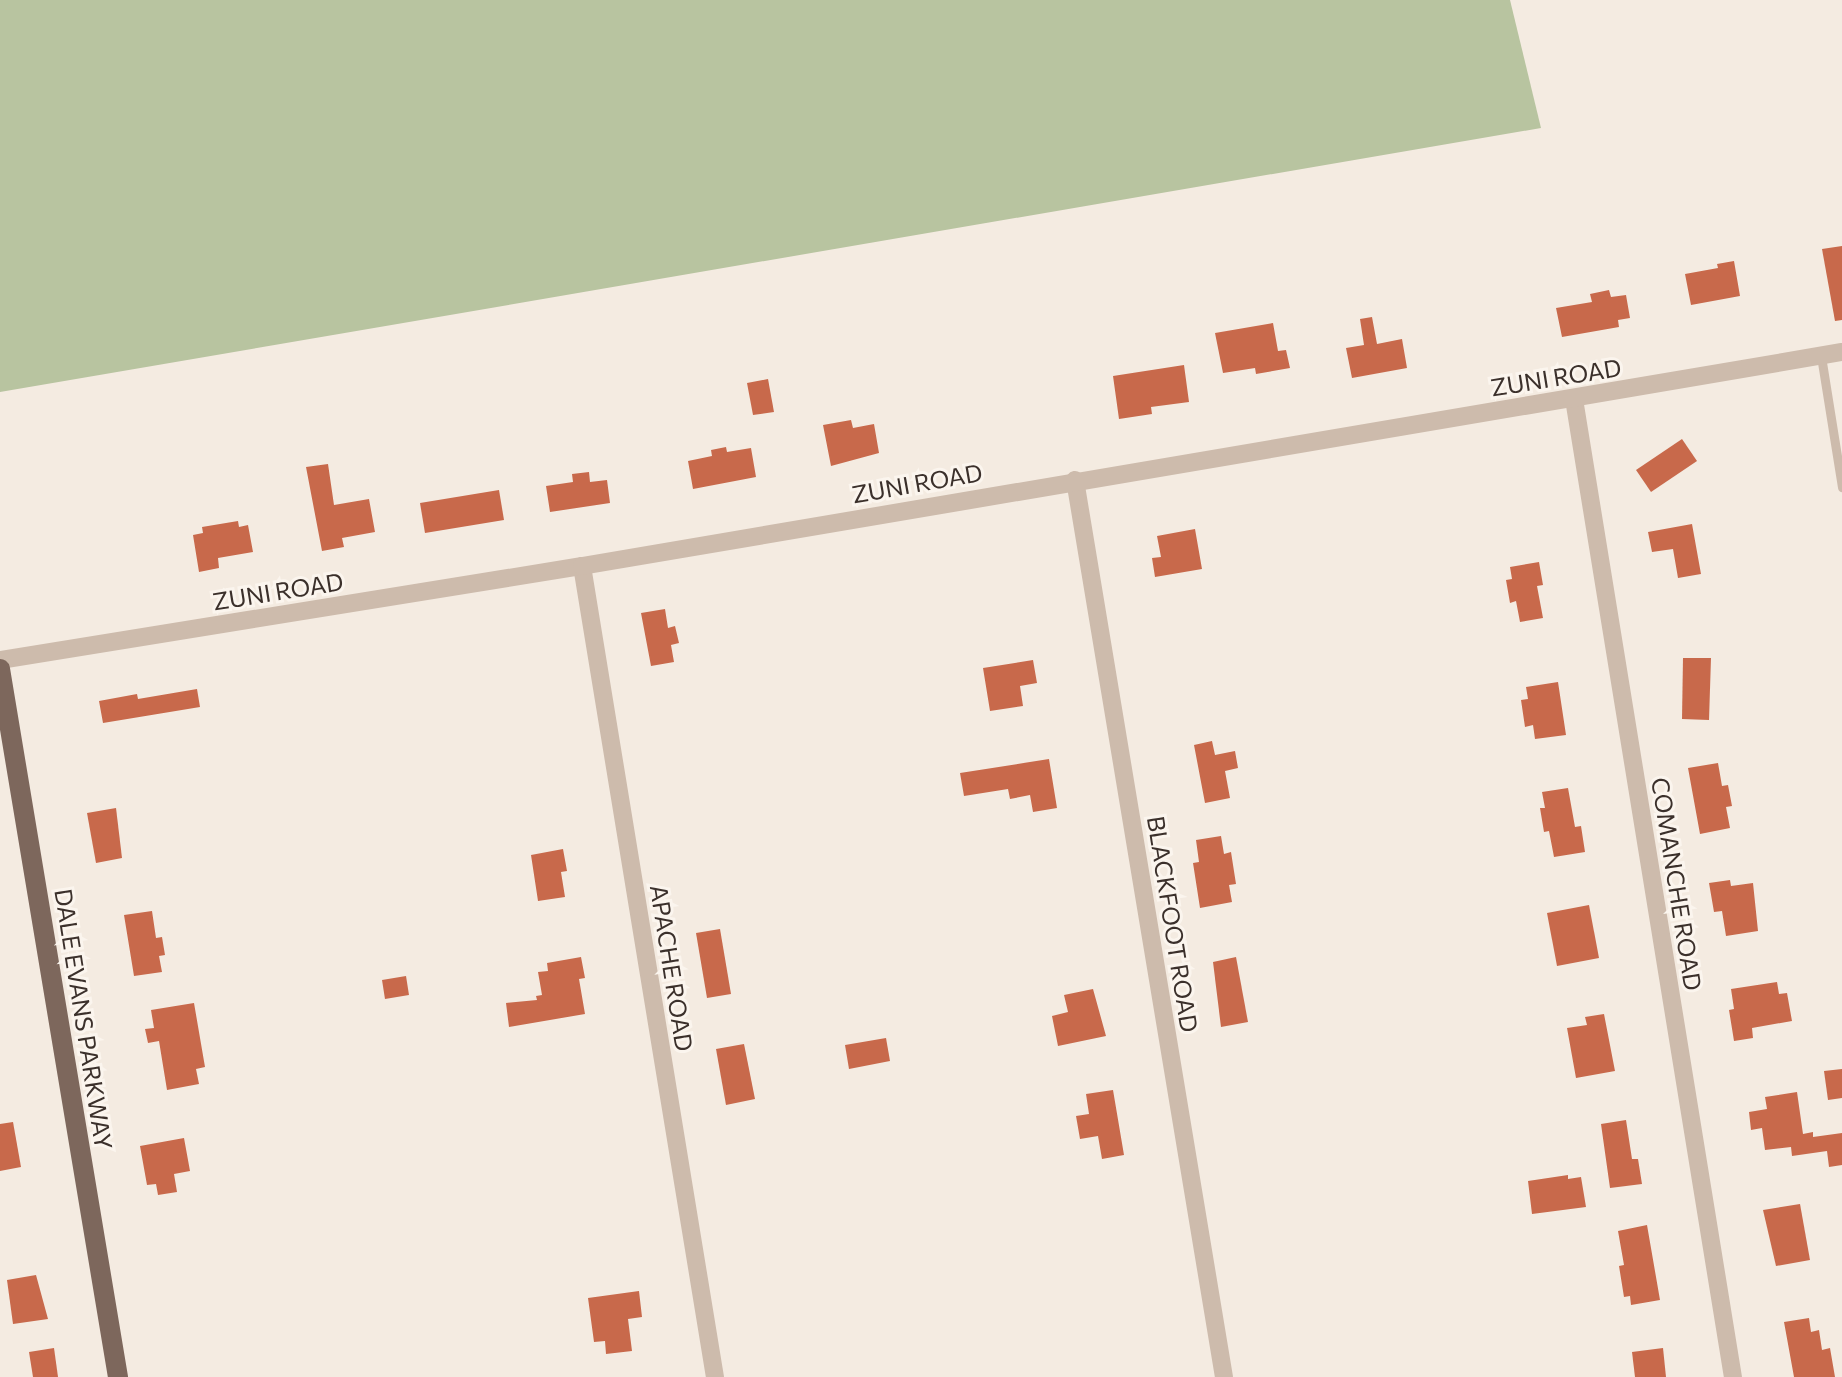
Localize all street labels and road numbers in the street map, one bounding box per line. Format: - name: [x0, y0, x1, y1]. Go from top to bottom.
- street label: ZUNI ROAD: [1489, 352, 1623, 402]
- street label: ZUNI ROAD: [850, 457, 984, 509]
- street label: ZUNI ROAD: [211, 566, 345, 616]
- street label: COMANCHE ROAD: [1646, 775, 1708, 993]
- street label: BLACKFOOT ROAD: [1142, 814, 1204, 1034]
- street label: APACHE ROAD: [645, 883, 699, 1053]
- street label: DALE EVANS PARKWAY: [49, 886, 119, 1152]

